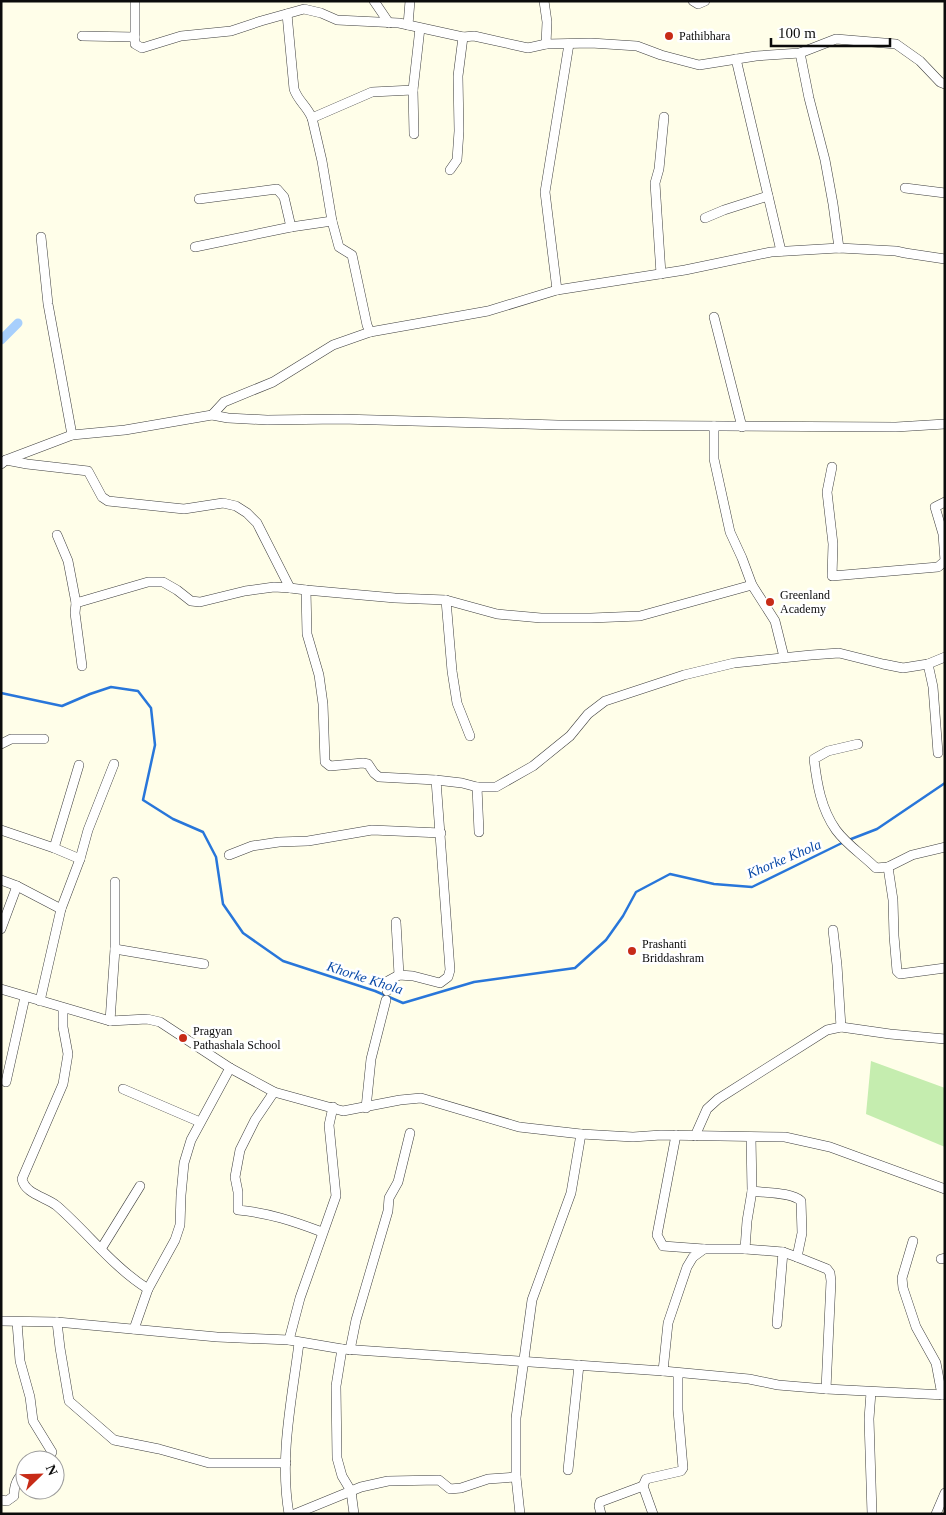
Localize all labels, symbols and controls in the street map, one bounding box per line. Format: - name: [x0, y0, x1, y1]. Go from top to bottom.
- scale bar: [771, 15, 890, 47]
- text: 100 m: [778, 25, 816, 41]
- place label: Pathibhara: [679, 29, 731, 43]
- marker: Pathibhara: [663, 30, 675, 42]
- place label: Greenland Academy: [780, 588, 830, 616]
- marker: Greenland Academy: [764, 596, 776, 608]
- water label: Khorke Khola: [744, 837, 823, 882]
- place label: Prashanti Briddashram: [642, 937, 705, 965]
- marker: Prashanti Briddashram: [626, 945, 638, 957]
- water label: Khorke Khola: [324, 958, 405, 997]
- place label: Pragyan Pathashala School: [193, 1024, 281, 1052]
- marker: Pragyan Pathashala School: [177, 1032, 189, 1044]
- north arrow: [15, 1450, 65, 1500]
- text: N: [43, 1463, 60, 1478]

